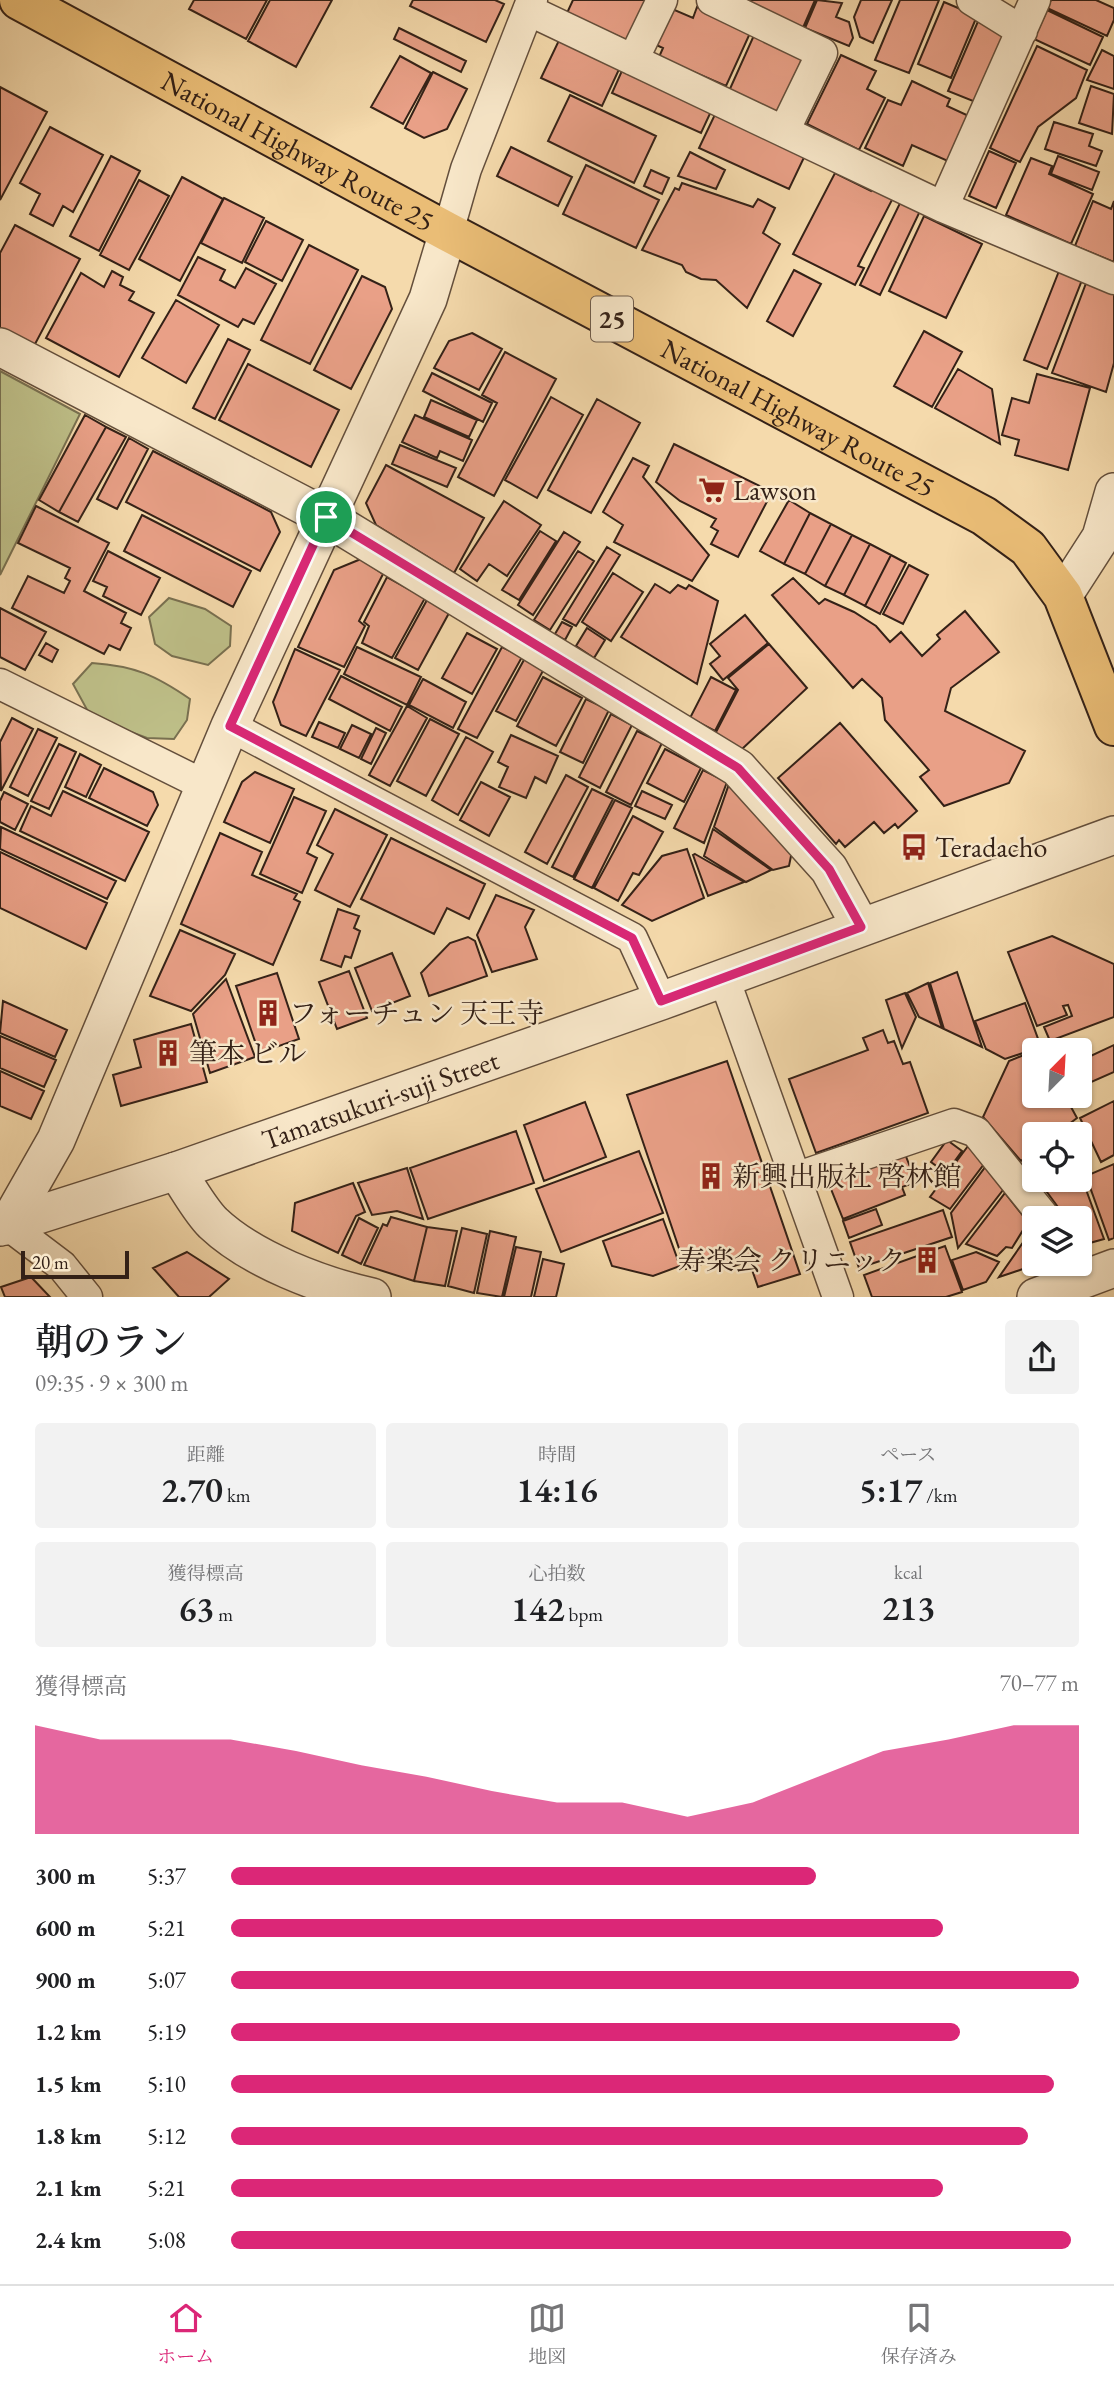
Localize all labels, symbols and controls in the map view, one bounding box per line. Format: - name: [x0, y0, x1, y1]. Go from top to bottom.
- street label: National Highway Route 25: [155, 62, 441, 239]
- road number: 25: [591, 296, 633, 342]
- street label: National Highway Route 25: [655, 330, 941, 505]
- place label: Lawson: [733, 472, 817, 508]
- supermarket icon: Lawson: [697, 475, 727, 505]
- pin: [296, 487, 356, 547]
- icon: arrive: [307, 498, 345, 536]
- place label: Teradacho: [935, 829, 1047, 865]
- bus stop icon: Teradacho: [899, 832, 929, 862]
- place label: フォーチュン 天王寺: [289, 995, 544, 1031]
- building icon: フォーチュン 天王寺: [253, 998, 283, 1028]
- place label: 筆本 ビル: [189, 1035, 307, 1071]
- building icon: 筆本 ビル: [153, 1038, 183, 1068]
- north arrow: [1022, 1038, 1092, 1108]
- map controls: [1022, 1038, 1092, 1276]
- street label: Tamatsukuri-suji Street: [257, 1041, 504, 1158]
- button: locate: [1022, 1122, 1092, 1192]
- place label: 新興出版社 啓林館: [732, 1158, 962, 1194]
- building icon: 新興出版社 啓林館: [696, 1161, 726, 1191]
- button: layers: [1022, 1206, 1092, 1276]
- place label: 寿楽会 クリニック: [678, 1242, 906, 1278]
- building icon: 寿楽会 クリニック: [912, 1245, 942, 1275]
- scale bar: [21, 1248, 130, 1280]
- text: 20 m: [32, 1250, 69, 1275]
- text: 朝のラン: [35, 1317, 187, 1366]
- button: share: [1005, 1320, 1079, 1394]
- text: 09:35 · 9 × 300 m: [35, 1368, 188, 1398]
- text: 距離: [187, 1442, 225, 1467]
- text: 時間: [538, 1442, 576, 1467]
- text: ペース: [880, 1442, 936, 1467]
- text: 2.70: [161, 1467, 223, 1512]
- text: 14:16: [516, 1467, 598, 1512]
- text: 5:17: [859, 1467, 922, 1512]
- text: km: [223, 1483, 251, 1508]
- text: /km: [922, 1483, 958, 1508]
- text: kcal: [894, 1560, 923, 1585]
- text: 獲得標高: [168, 1561, 244, 1586]
- text: 心拍数: [528, 1561, 586, 1586]
- text: 213: [881, 1585, 935, 1630]
- text: 63: [178, 1586, 214, 1631]
- text: 142: [511, 1586, 565, 1631]
- text: m: [214, 1602, 233, 1627]
- text: bpm: [565, 1602, 603, 1627]
- text: 70–77 m: [1000, 1668, 1079, 1698]
- text: 獲得標高: [35, 1671, 127, 1701]
- text: 300 m: [35, 1861, 96, 1891]
- text: 5:37: [147, 1861, 186, 1891]
- text: 600 m: [35, 1913, 96, 1943]
- text: 5:21: [147, 1913, 186, 1943]
- text: 900 m: [35, 1965, 96, 1995]
- text: 5:07: [147, 1965, 186, 1995]
- text: 1.2 km: [35, 2017, 102, 2047]
- text: 5:19: [147, 2017, 186, 2047]
- text: 1.5 km: [35, 2069, 102, 2099]
- text: 5:10: [147, 2069, 186, 2099]
- text: 1.8 km: [35, 2121, 102, 2151]
- text: 5:12: [147, 2121, 186, 2151]
- text: 2.1 km: [35, 2173, 102, 2203]
- text: 5:21: [147, 2173, 186, 2203]
- text: 2.4 km: [35, 2225, 102, 2255]
- text: 5:08: [147, 2225, 186, 2255]
- tab: ホーム: [157, 2299, 214, 2369]
- tab: 地図: [528, 2299, 567, 2369]
- tab: 保存済み: [881, 2299, 957, 2369]

